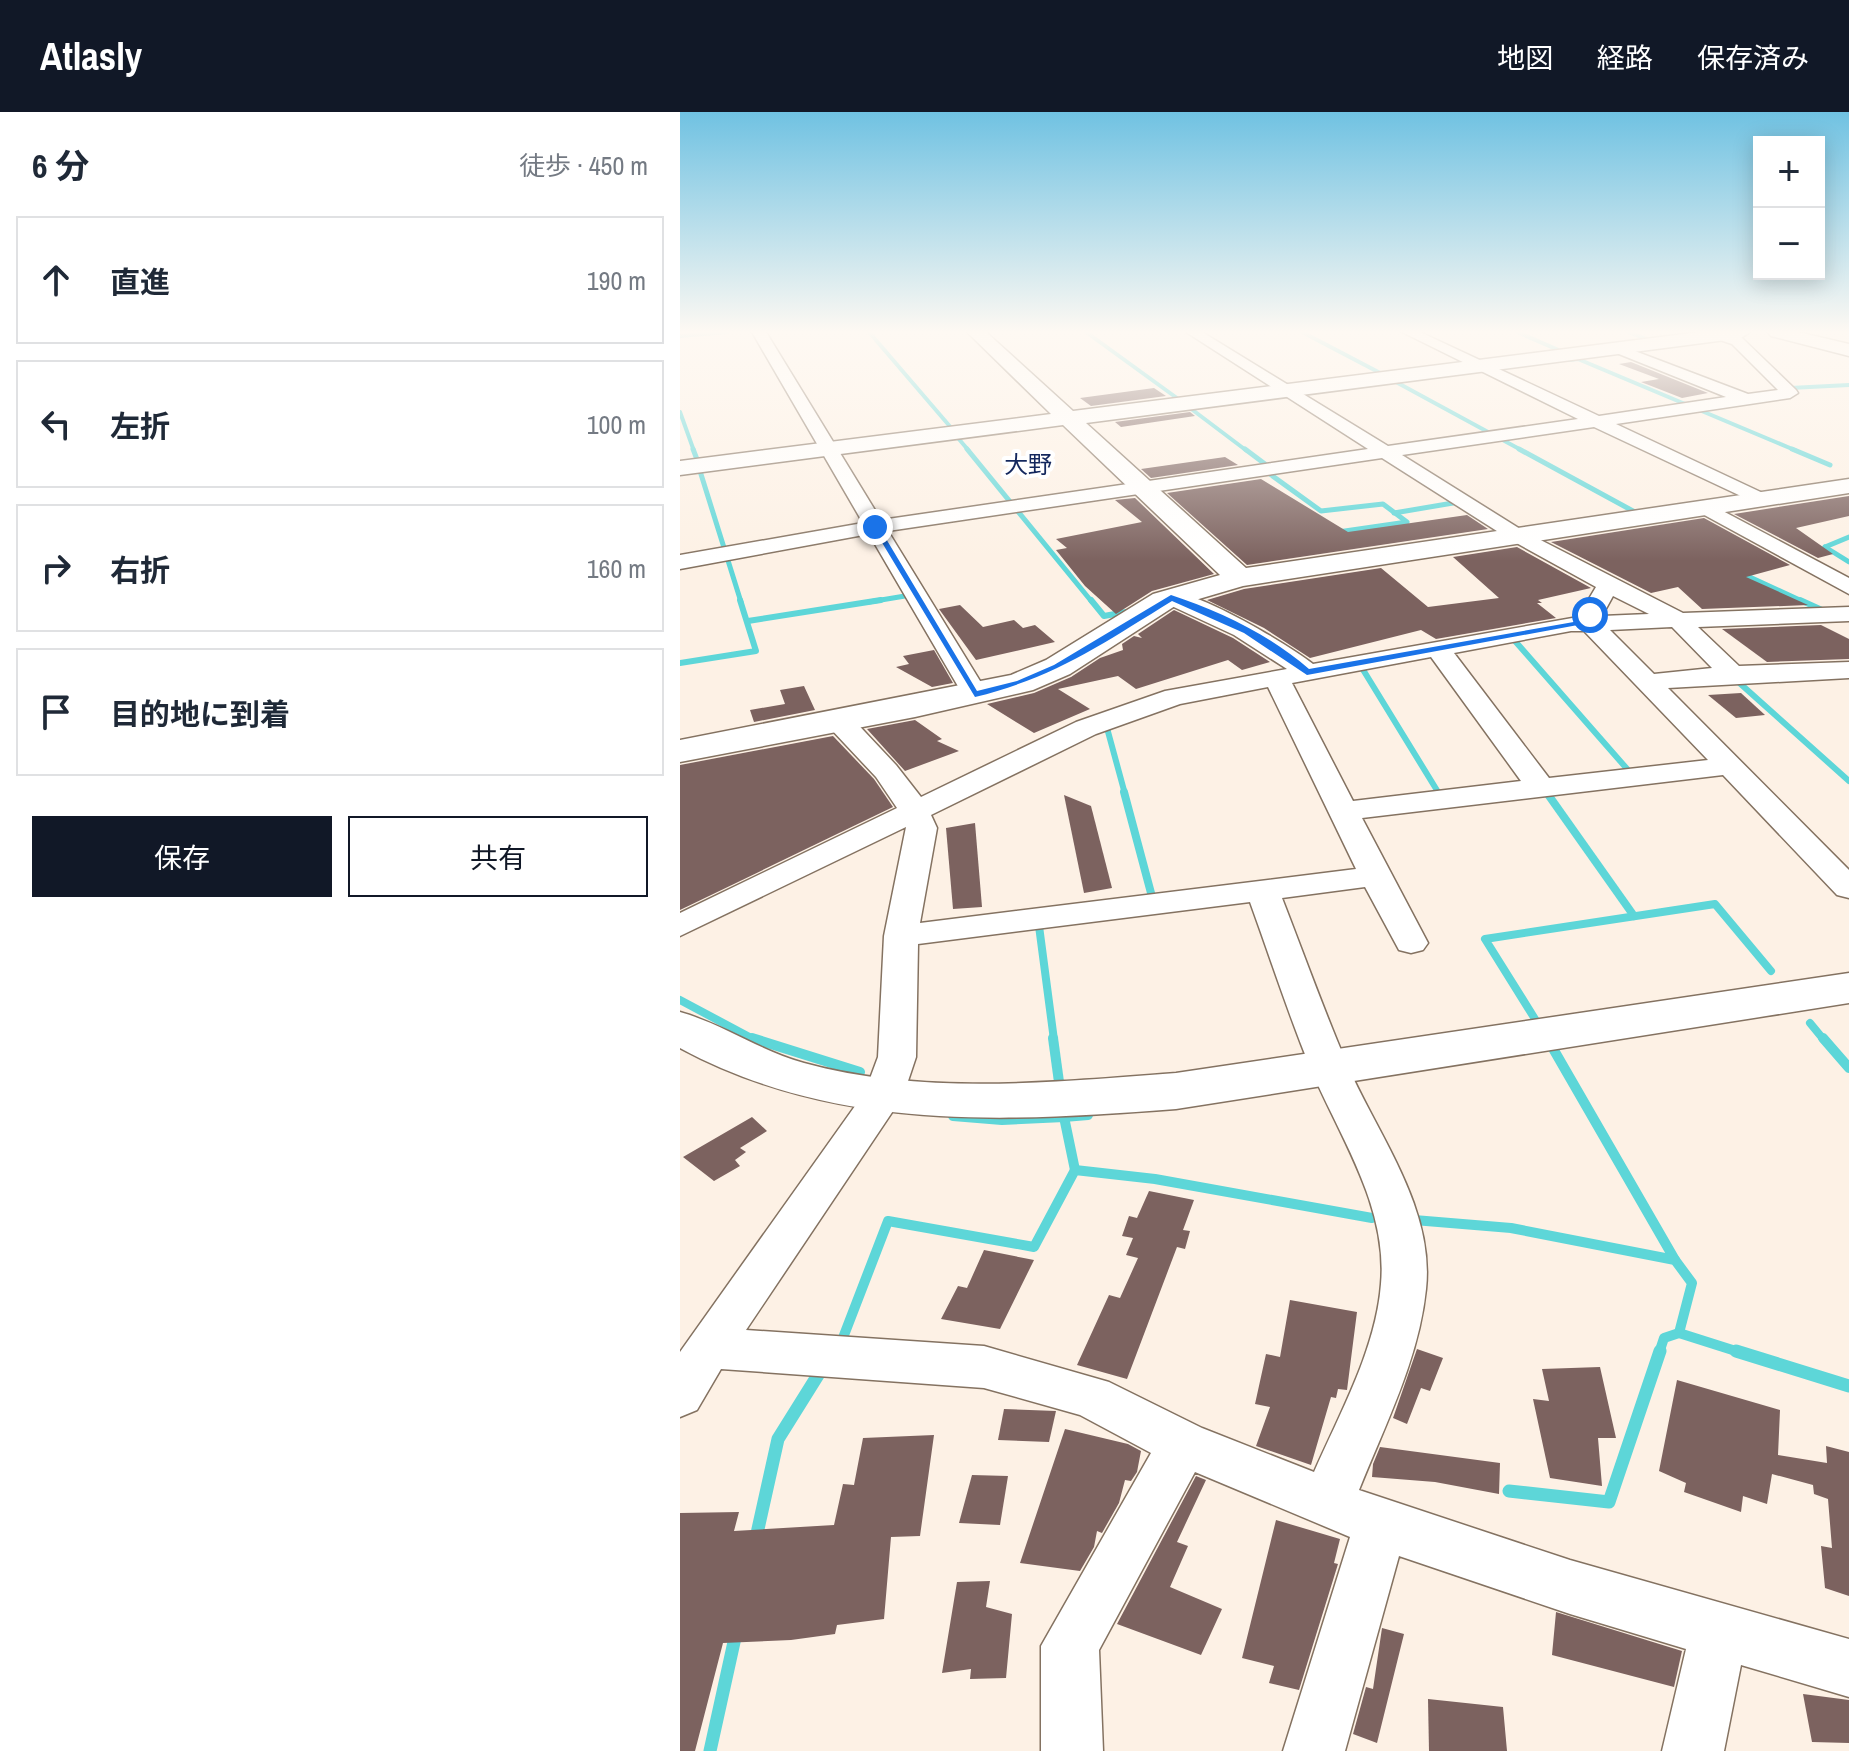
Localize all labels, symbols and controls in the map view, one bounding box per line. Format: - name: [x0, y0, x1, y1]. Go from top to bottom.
- text: Atlasly: [40, 31, 142, 82]
- text: 地図: [1497, 39, 1553, 77]
- text: 経路: [1597, 39, 1653, 77]
- text: 保存済み: [1697, 39, 1809, 77]
- map controls: [1753, 136, 1825, 280]
- button: +: [1753, 136, 1825, 208]
- text: 6 分: [32, 143, 89, 189]
- text: 徒歩 · 450 m: [519, 148, 648, 183]
- button: −: [1753, 208, 1825, 280]
- icon: ahead: [34, 258, 78, 302]
- text: 直進: [110, 262, 170, 302]
- text: 190 m: [587, 263, 646, 298]
- icon: left: [34, 402, 78, 446]
- text: 左折: [110, 406, 170, 446]
- text: 100 m: [587, 407, 646, 442]
- district label: 大野: [1004, 448, 1052, 480]
- route end: [857, 509, 893, 545]
- icon: right: [34, 546, 78, 590]
- text: 右折: [110, 550, 170, 590]
- text: 160 m: [587, 551, 646, 586]
- route start: [1572, 597, 1608, 633]
- icon: arrive: [34, 690, 78, 734]
- text: 目的地に到着: [110, 694, 290, 734]
- button: 保存: [32, 816, 332, 897]
- button: 共有: [348, 816, 648, 897]

